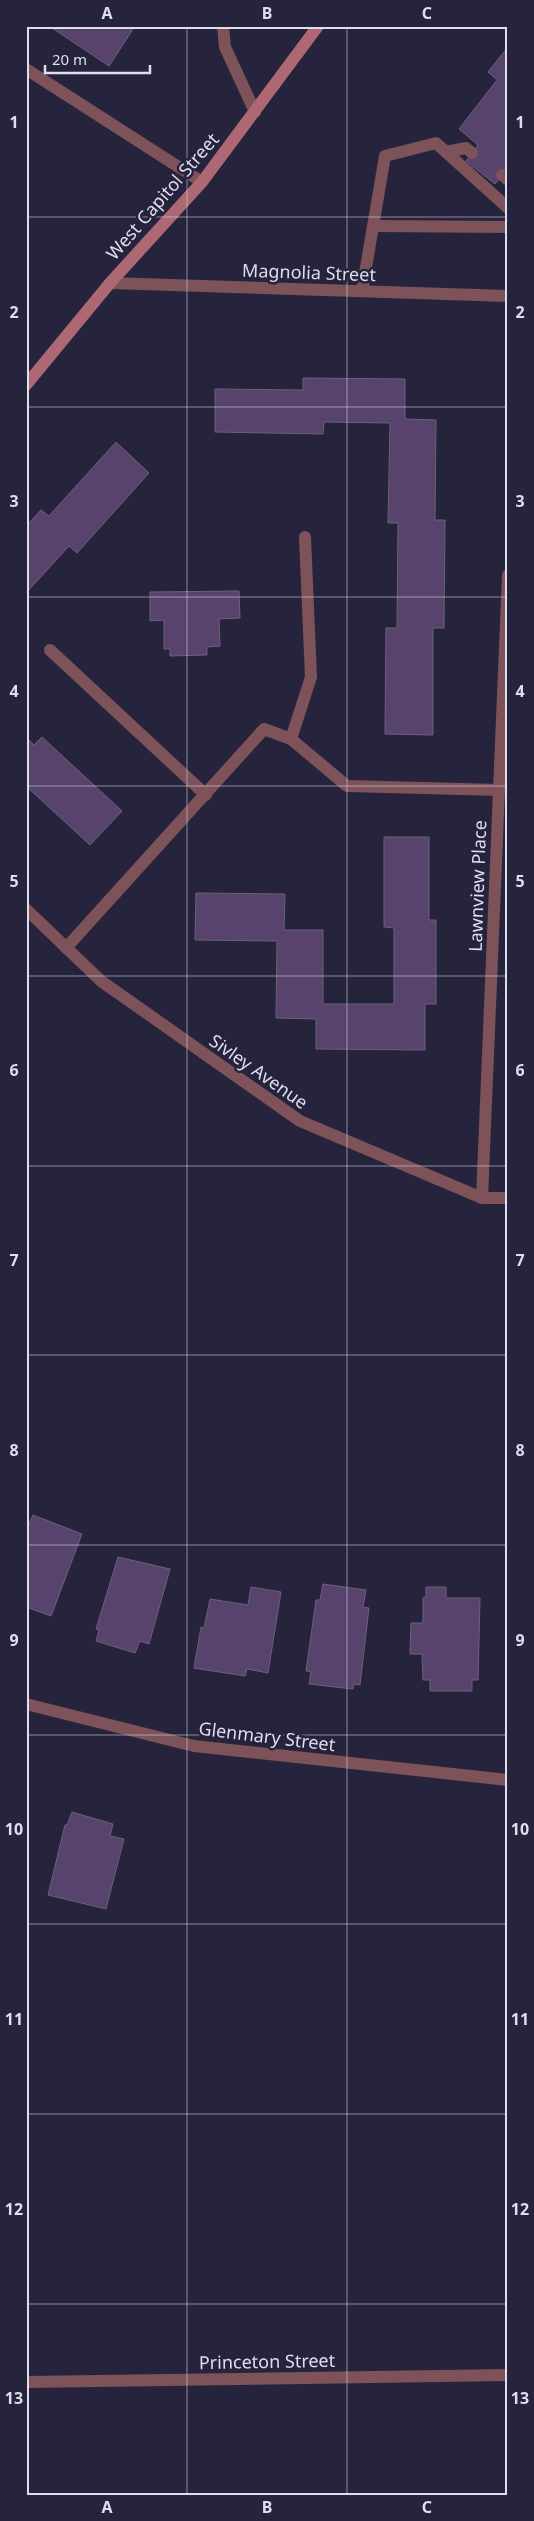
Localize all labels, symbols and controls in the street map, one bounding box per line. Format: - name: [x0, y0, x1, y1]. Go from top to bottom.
- text: A: [101, 2, 113, 24]
- text: B: [262, 2, 272, 24]
- text: C: [422, 2, 432, 24]
- scale bar: [45, 42, 150, 74]
- text: 20 m: [52, 49, 87, 69]
- text: 1: [9, 111, 19, 133]
- text: 1: [515, 111, 525, 133]
- street label: West Capitol Street: [100, 127, 224, 264]
- street label: Magnolia Street: [242, 258, 377, 286]
- text: 2: [9, 301, 19, 323]
- text: 2: [515, 301, 525, 323]
- text: 3: [9, 490, 19, 512]
- text: 3: [515, 490, 525, 512]
- text: 4: [9, 680, 19, 702]
- text: 4: [515, 680, 525, 702]
- street label: Lawnview Place: [463, 820, 491, 952]
- text: 5: [9, 870, 19, 892]
- text: 5: [515, 870, 525, 892]
- street label: Sivley Avenue: [205, 1028, 313, 1114]
- text: 6: [9, 1059, 19, 1081]
- text: 6: [515, 1059, 525, 1081]
- text: 7: [9, 1249, 19, 1271]
- text: 7: [515, 1249, 525, 1271]
- text: 8: [9, 1439, 19, 1461]
- text: 8: [515, 1439, 525, 1461]
- text: 9: [9, 1629, 19, 1651]
- text: 9: [515, 1629, 525, 1651]
- street label: Glenmary Street: [197, 1716, 337, 1756]
- text: 10: [5, 1818, 23, 1840]
- text: 10: [511, 1818, 529, 1840]
- text: 11: [5, 2008, 23, 2030]
- text: 11: [511, 2008, 529, 2030]
- text: 12: [5, 2198, 23, 2220]
- text: 12: [511, 2198, 529, 2220]
- street label: Princeton Street: [199, 2348, 336, 2374]
- text: 13: [5, 2387, 23, 2409]
- text: 13: [511, 2387, 529, 2409]
- text: A: [101, 2496, 113, 2518]
- text: B: [262, 2496, 272, 2518]
- text: C: [422, 2496, 432, 2518]

